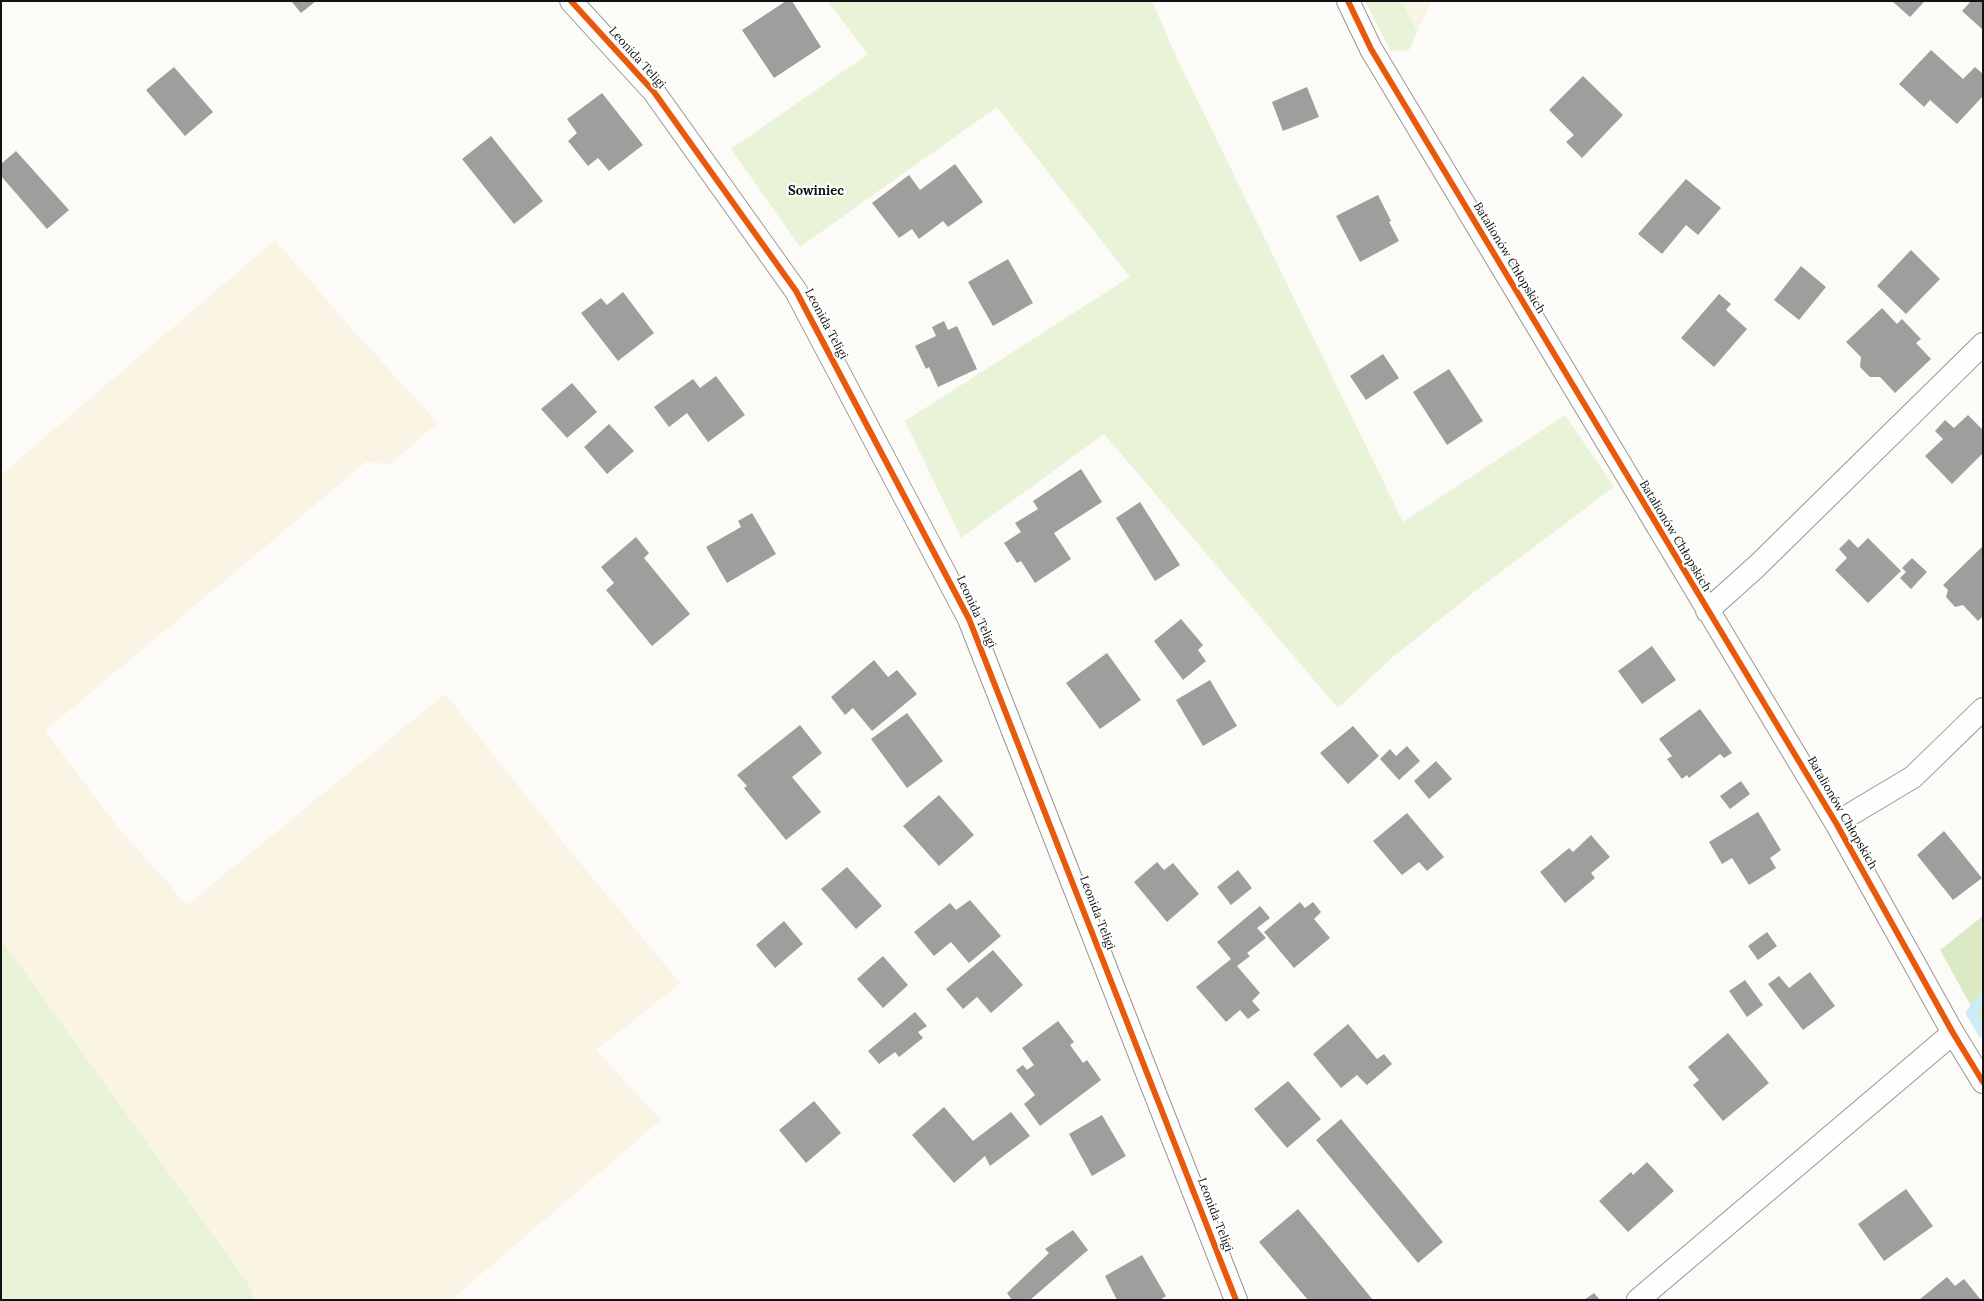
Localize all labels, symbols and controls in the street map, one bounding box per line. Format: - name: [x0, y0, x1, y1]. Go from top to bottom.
- street label: Leonida Teligi: [606, 24, 668, 92]
- district label: Sowiniec: [788, 183, 844, 199]
- street label: Batalionów Chłopskich: [1470, 200, 1548, 316]
- street label: Leonida Teligi: [801, 286, 851, 362]
- street label: Batalionów Chłopskich: [1636, 478, 1714, 594]
- street label: Leonida Teligi: [953, 574, 999, 650]
- street label: Batalionów Chłopskich: [1804, 754, 1880, 872]
- street label: Leonida Teligi: [1076, 874, 1118, 952]
- street label: Leonida Teligi: [1194, 1176, 1236, 1254]

